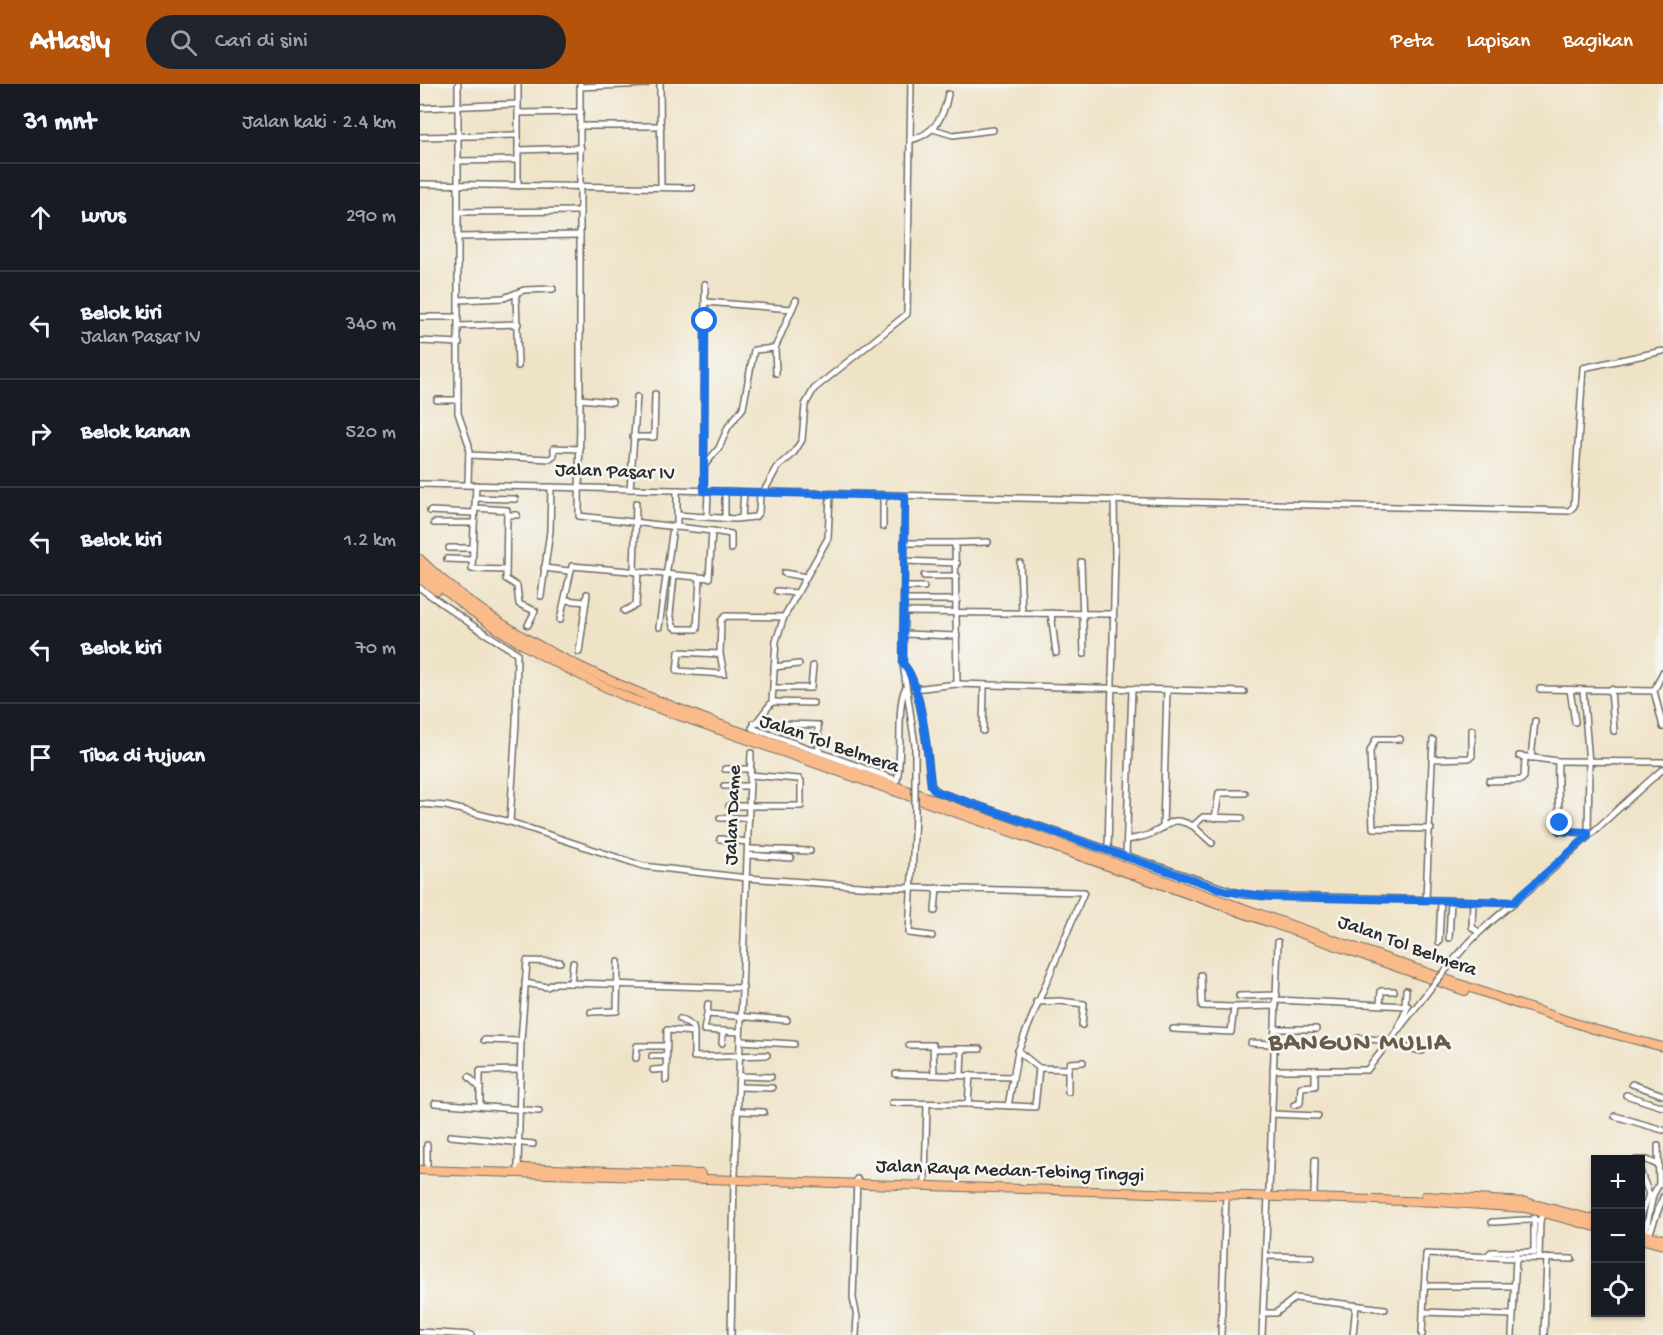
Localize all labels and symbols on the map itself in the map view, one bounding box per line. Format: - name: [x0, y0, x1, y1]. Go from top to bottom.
- route start: [691, 307, 717, 333]
- street label: Jalan Pasar IV: [555, 459, 675, 487]
- street label: Jalan Tol Belmera: [756, 710, 903, 780]
- street label: Jalan Dame: [721, 764, 747, 865]
- route end: [1546, 809, 1572, 835]
- street label: Jalan Tol Belmera: [1334, 911, 1481, 983]
- district label: BANGUN MULIA: [1268, 1029, 1451, 1060]
- street label: Jalan Raya Medan-Tebing Tinggi: [875, 1156, 1145, 1188]

